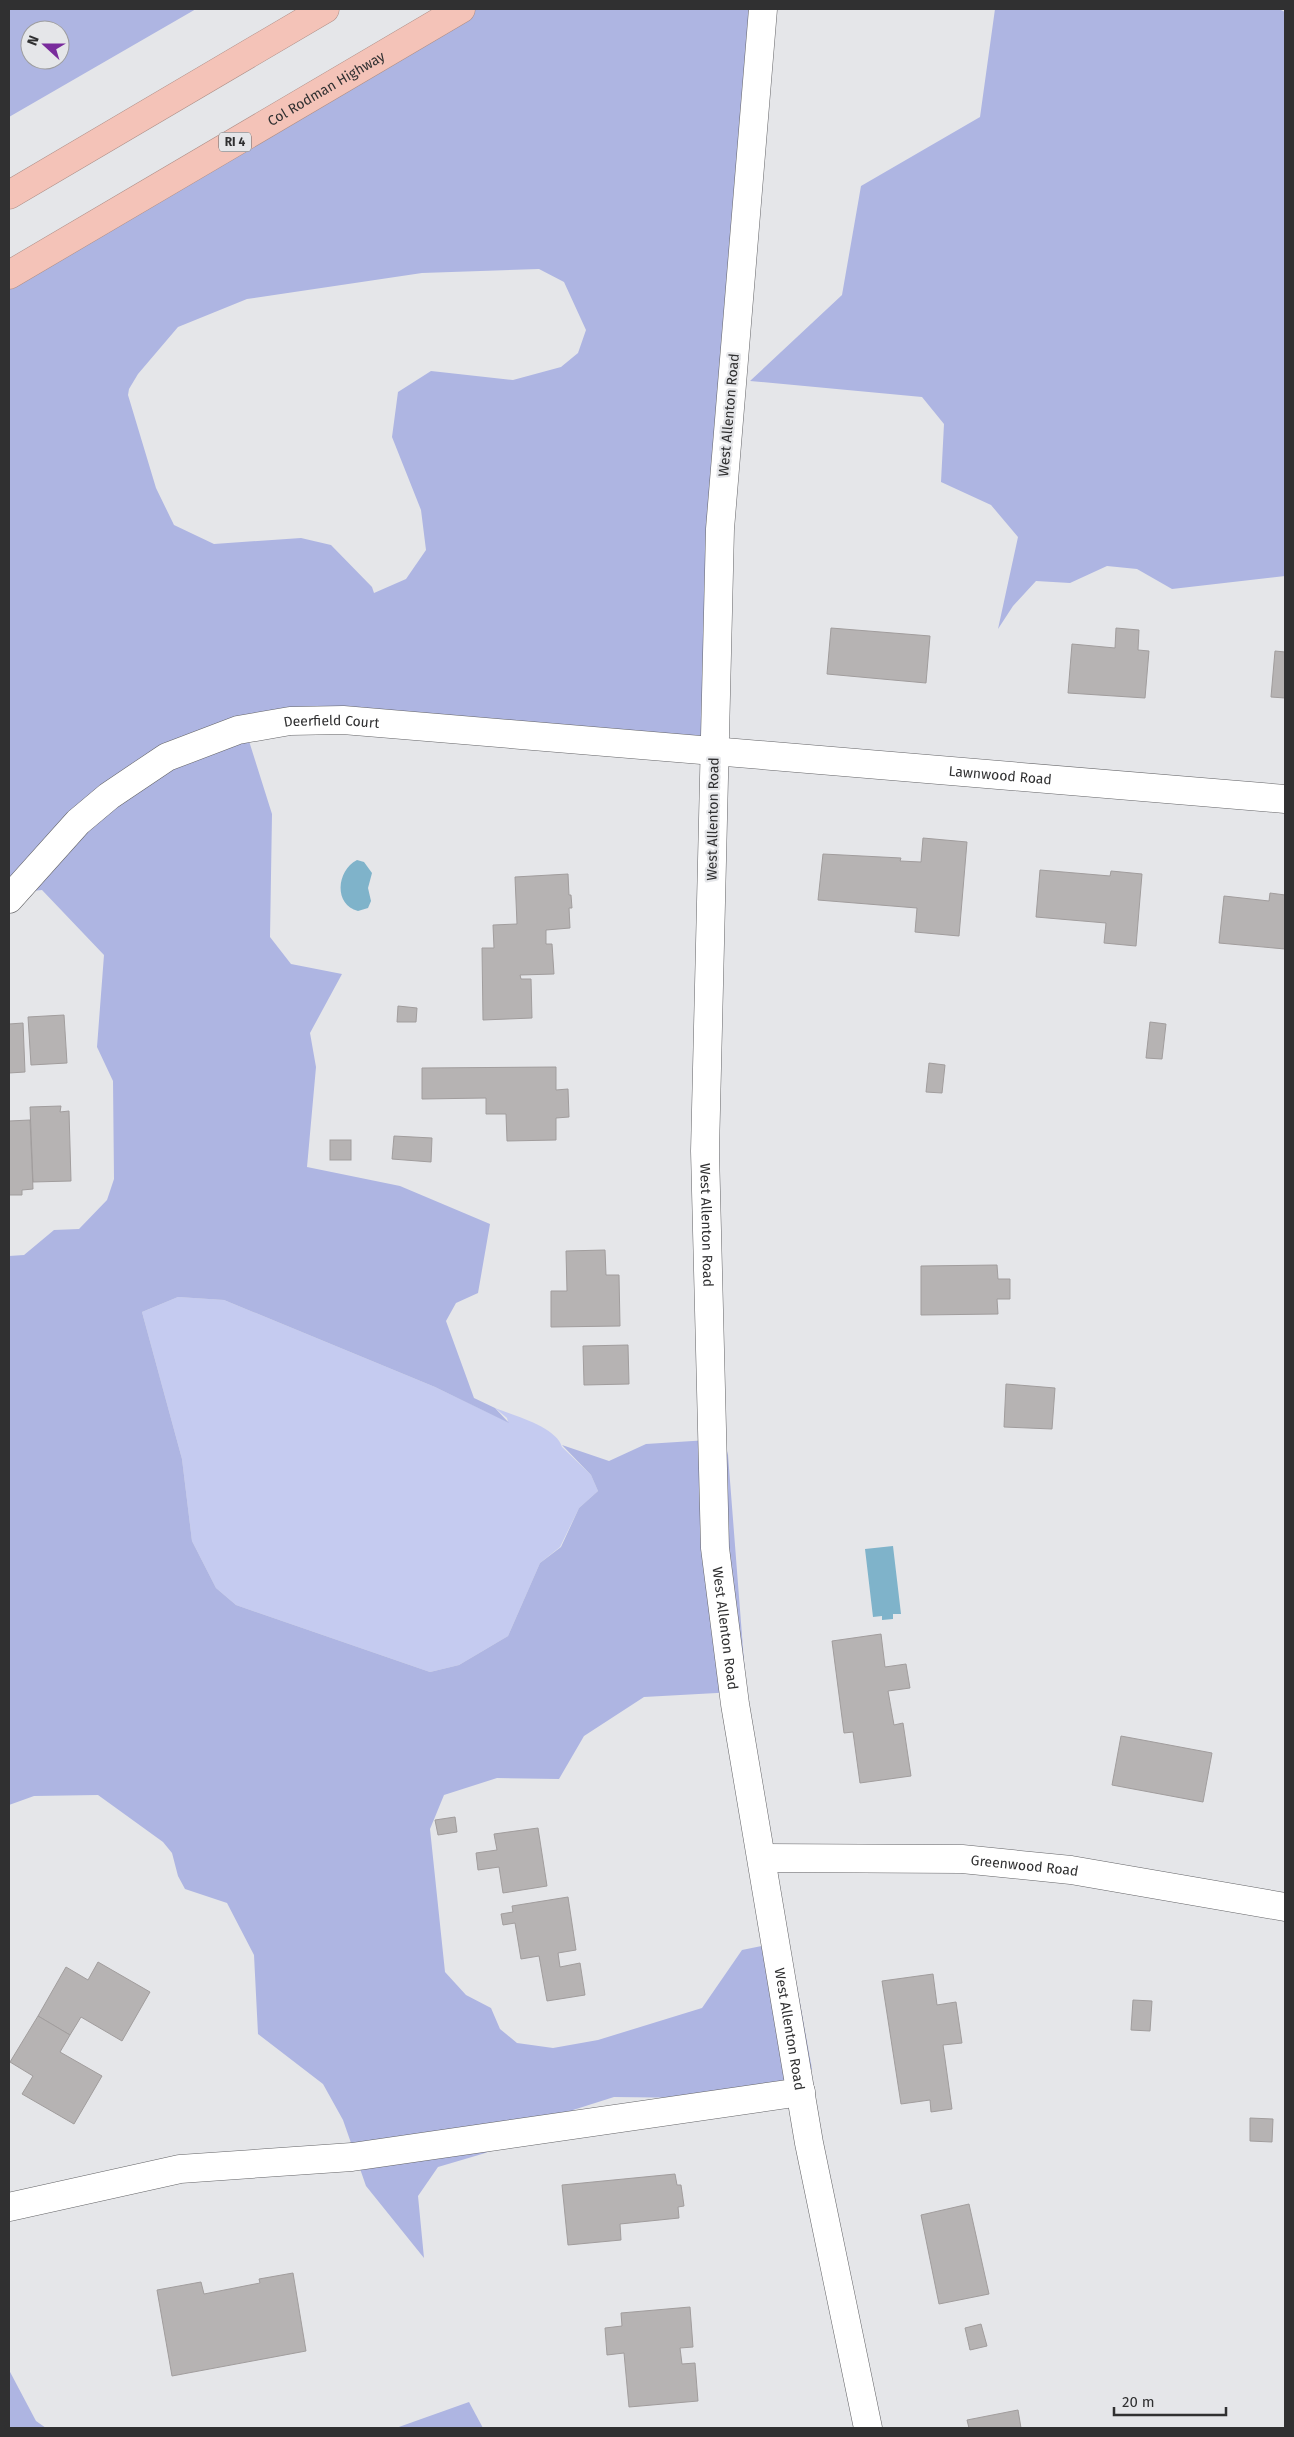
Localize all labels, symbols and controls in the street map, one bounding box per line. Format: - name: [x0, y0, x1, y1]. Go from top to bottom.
- north arrow: [20, 20, 70, 70]
- text: N: [24, 33, 43, 48]
- street label: Col Rodman Highway: [264, 47, 388, 129]
- road number: RI 4: [219, 132, 251, 152]
- street label: West Allenton Road: [715, 353, 743, 477]
- street label: Deerfield Court: [282, 711, 381, 732]
- street label: West Allenton Road: [703, 757, 723, 881]
- street label: Lawnwood Road: [948, 762, 1052, 788]
- street label: West Allenton Road: [697, 1163, 717, 1287]
- street label: West Allenton Road: [709, 1566, 742, 1691]
- street label: Greenwood Road: [970, 1851, 1080, 1880]
- street label: West Allenton Road: [771, 1967, 808, 2091]
- scale bar: [1114, 2384, 1226, 2416]
- text: 20 m: [1122, 2393, 1155, 2411]

